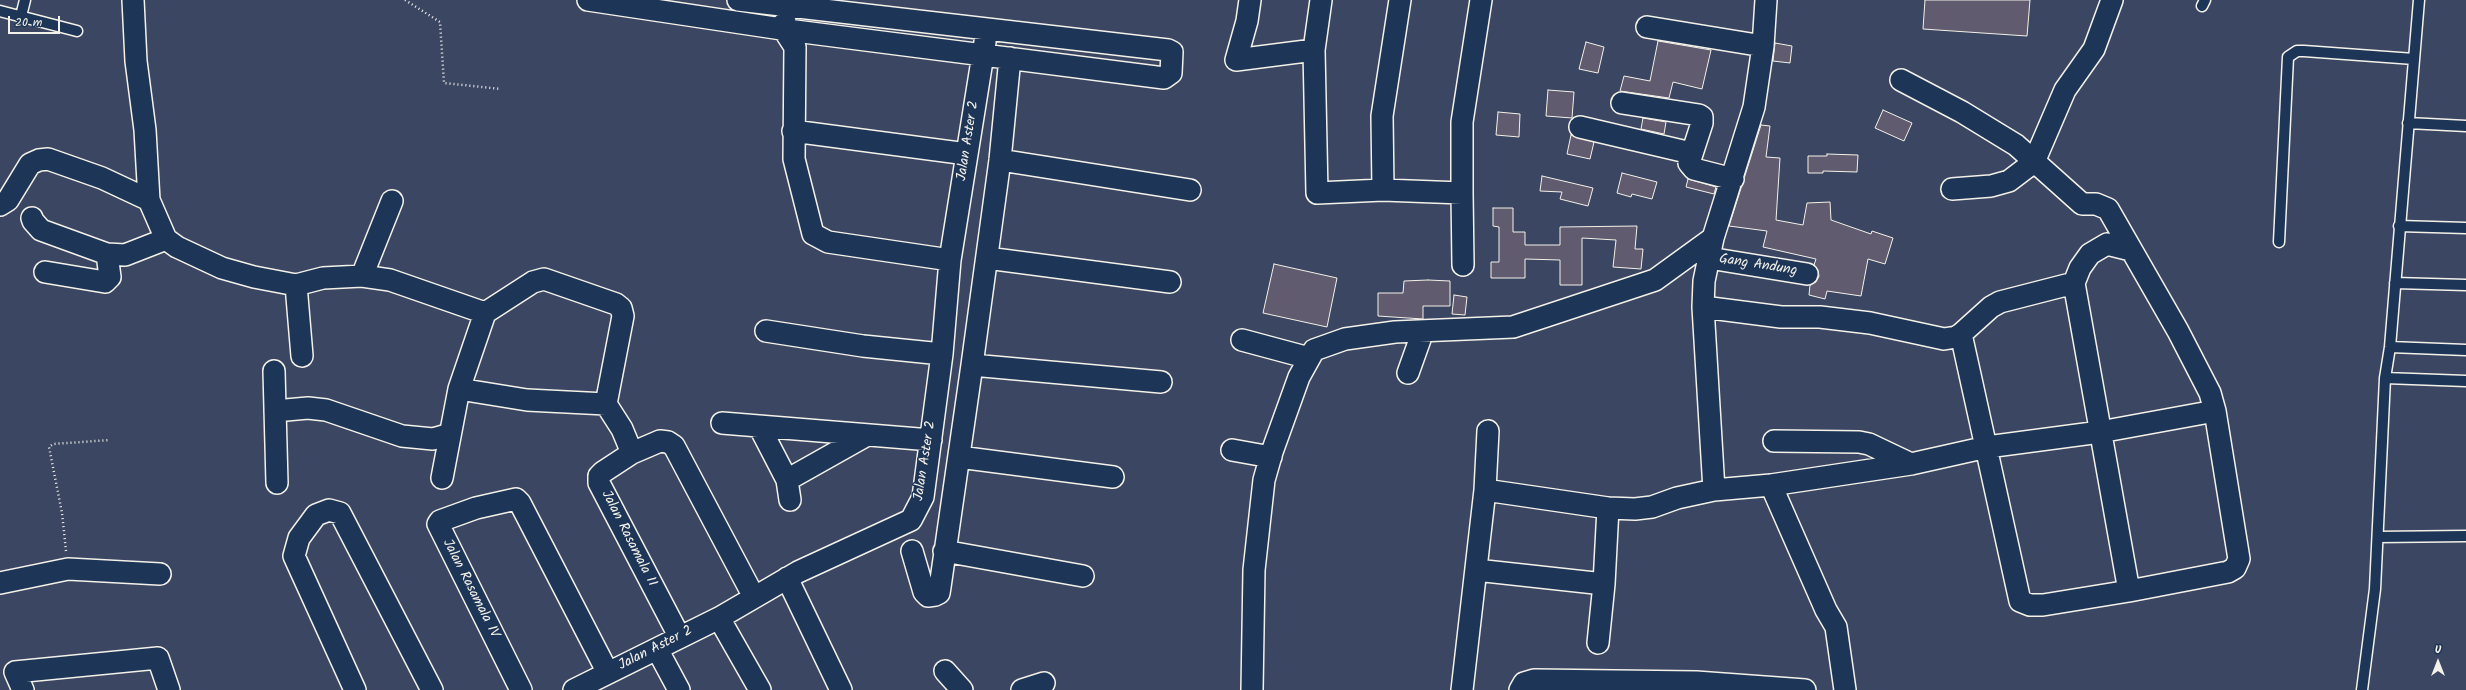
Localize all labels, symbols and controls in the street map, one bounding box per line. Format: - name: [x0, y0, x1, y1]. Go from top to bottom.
- scale bar: [10, 8, 62, 34]
- text: 20 m: [15, 13, 42, 32]
- street label: Jalan Aster 2: [954, 100, 984, 182]
- street label: Gang Andung: [1718, 252, 1798, 280]
- street label: Jalan Aster 2: [911, 420, 941, 502]
- street label: Jalan Rasamala II: [597, 488, 659, 590]
- street label: Jalan Rasamala IV: [438, 537, 502, 641]
- street label: Jalan Aster 2: [616, 623, 696, 675]
- text: U: [2435, 641, 2441, 659]
- north arrow: [2418, 642, 2458, 682]

